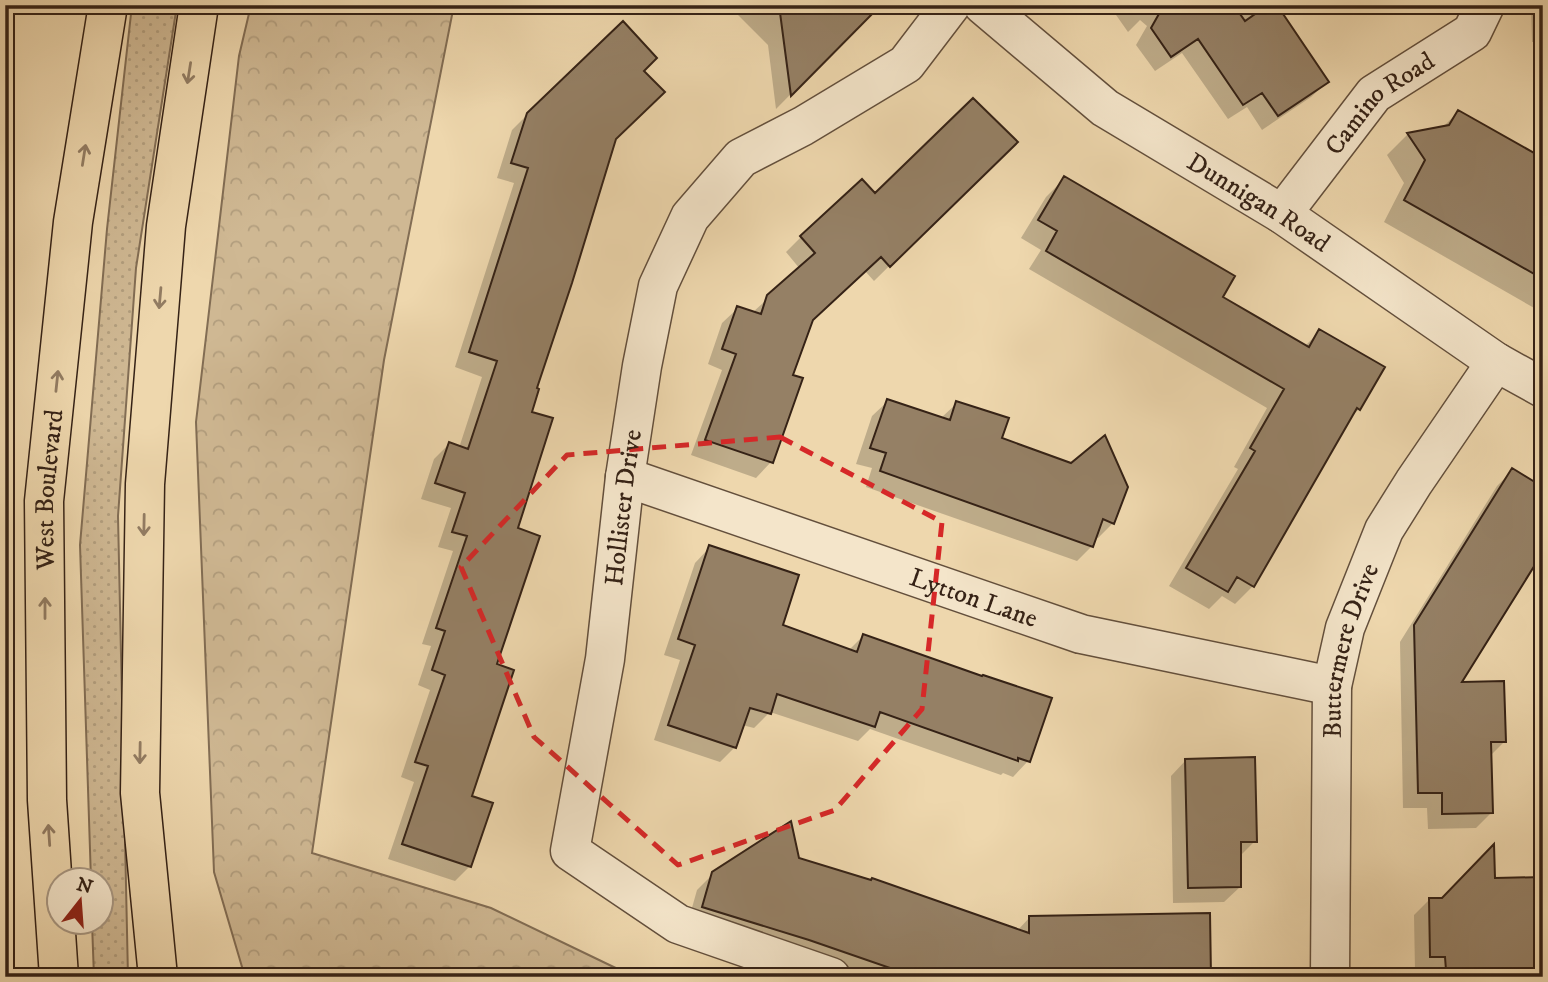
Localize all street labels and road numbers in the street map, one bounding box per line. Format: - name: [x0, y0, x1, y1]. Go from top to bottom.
- street label: Camino Road: [1318, 45, 1441, 162]
- street label: Dunnigan Road: [1181, 146, 1336, 260]
- street label: West Boulevard: [29, 408, 71, 571]
- street label: Hollister Drive: [598, 427, 650, 587]
- street label: Buttermere Drive: [1317, 559, 1387, 738]
- street label: Lytton Lane: [905, 561, 1042, 636]

